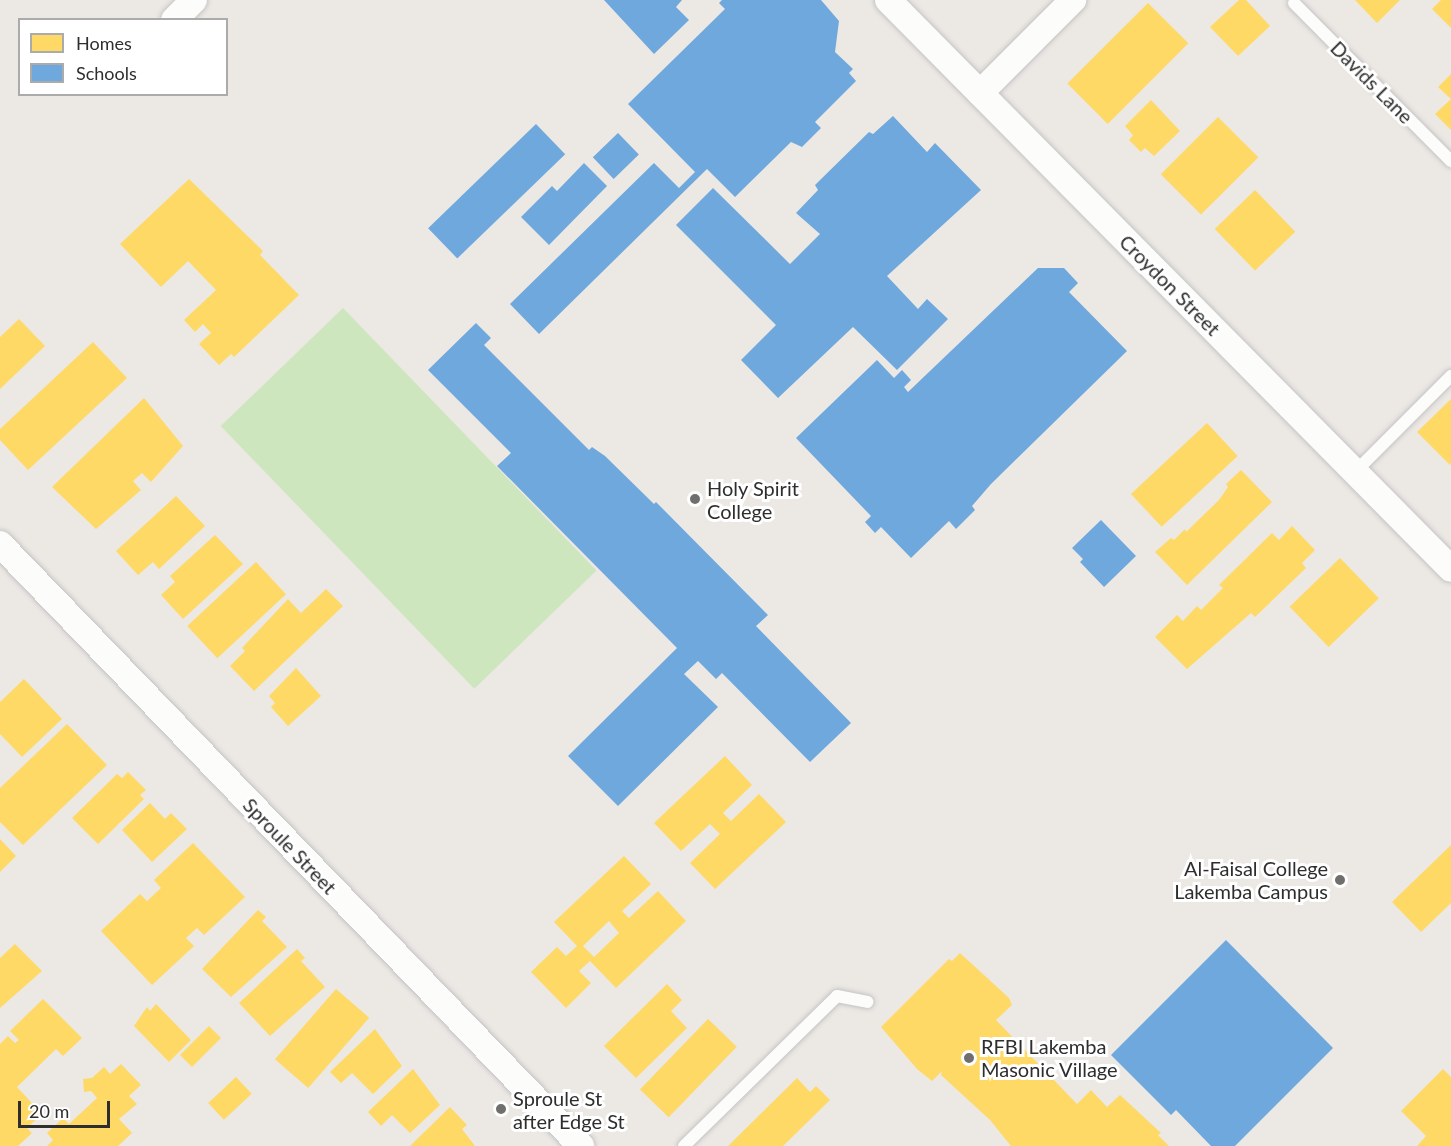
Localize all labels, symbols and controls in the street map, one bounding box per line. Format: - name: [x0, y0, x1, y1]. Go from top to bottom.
- legend: [18, 18, 228, 96]
- text: Homes: [76, 32, 132, 54]
- street label: Davids Lane: [1326, 36, 1418, 128]
- text: Schools: [76, 62, 137, 84]
- street label: Croydon Street: [1115, 230, 1225, 340]
- place label: Holy Spirit College: [707, 476, 799, 523]
- marker: Holy Spirit College: [688, 492, 702, 506]
- street label: Sproule Street: [238, 793, 342, 899]
- place label: Al-Faisal College Lakemba Campus: [1174, 856, 1328, 903]
- marker: Al-Faisal College Lakemba Campus: [1333, 873, 1347, 887]
- place label: RFBI Lakemba Masonic Village: [981, 1034, 1118, 1081]
- marker: RFBI Lakemba Masonic Village: [962, 1051, 976, 1065]
- place label: Sproule St after Edge St: [513, 1086, 625, 1133]
- scale bar: [21, 1089, 112, 1127]
- text: 20 m: [29, 1100, 69, 1122]
- marker: Sproule St after Edge St: [494, 1102, 508, 1116]

